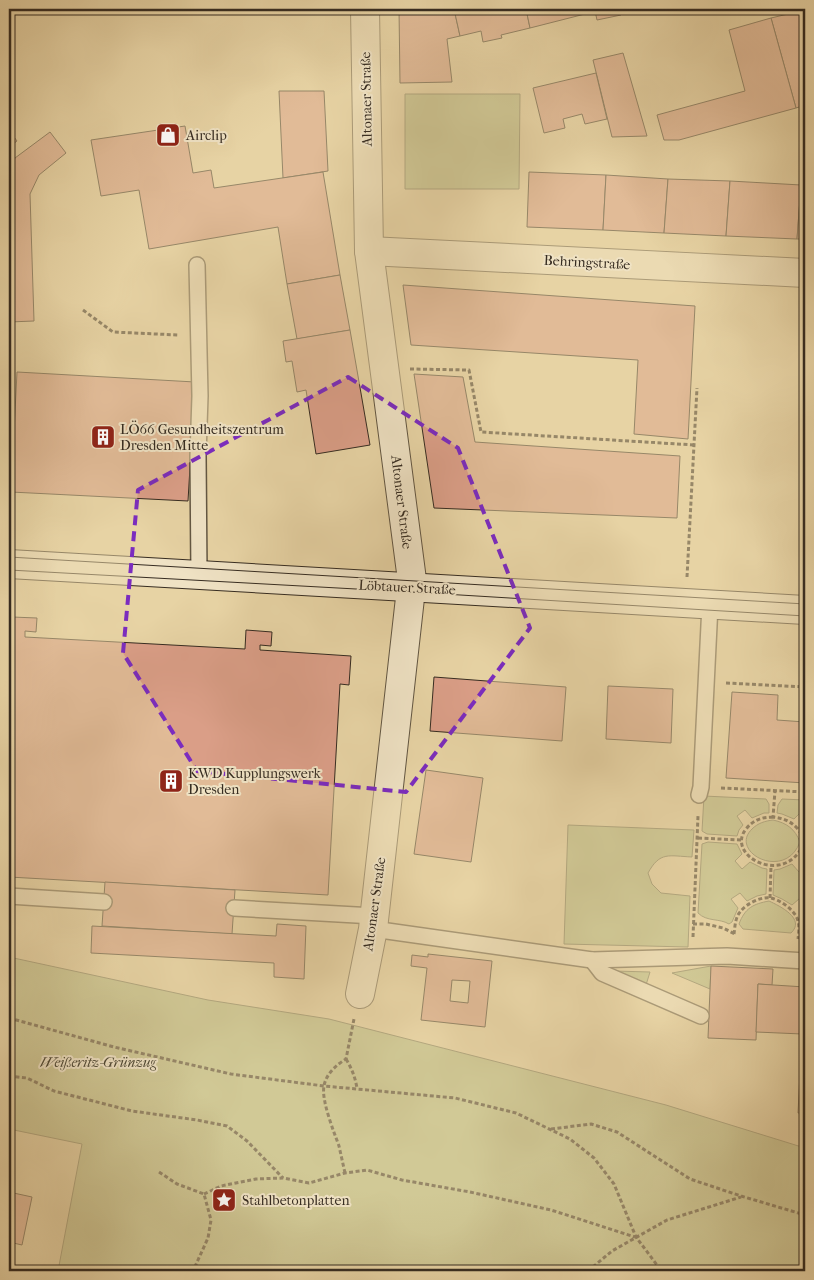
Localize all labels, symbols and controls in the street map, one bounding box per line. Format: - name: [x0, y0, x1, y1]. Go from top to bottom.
- street label: Altonaer Straße: [357, 51, 376, 147]
- shop icon: Airclip: [155, 122, 181, 148]
- place label: Airclip: [185, 127, 227, 144]
- street label: Behringstraße: [543, 252, 631, 273]
- place label: LÖ66 Gesundheitszentrum Dresden Mitte: [120, 420, 284, 454]
- building icon: LÖ66 Gesundheitszentrum Dresden Mitte: [90, 424, 116, 450]
- street label: Altonaer Straße: [387, 453, 416, 550]
- street label: Löbtauer Straße: [358, 576, 456, 599]
- place label: KWD Kupplungswerk Dresden: [188, 765, 322, 798]
- building icon: KWD Kupplungswerk Dresden: [158, 768, 184, 794]
- street label: Altonaer Straße: [359, 856, 390, 953]
- park label: Weißeritz-Grünzug: [40, 1054, 156, 1071]
- place icon: Stahlbetonplatten: [211, 1187, 237, 1213]
- place label: Stahlbetonplatten: [242, 1192, 350, 1209]

